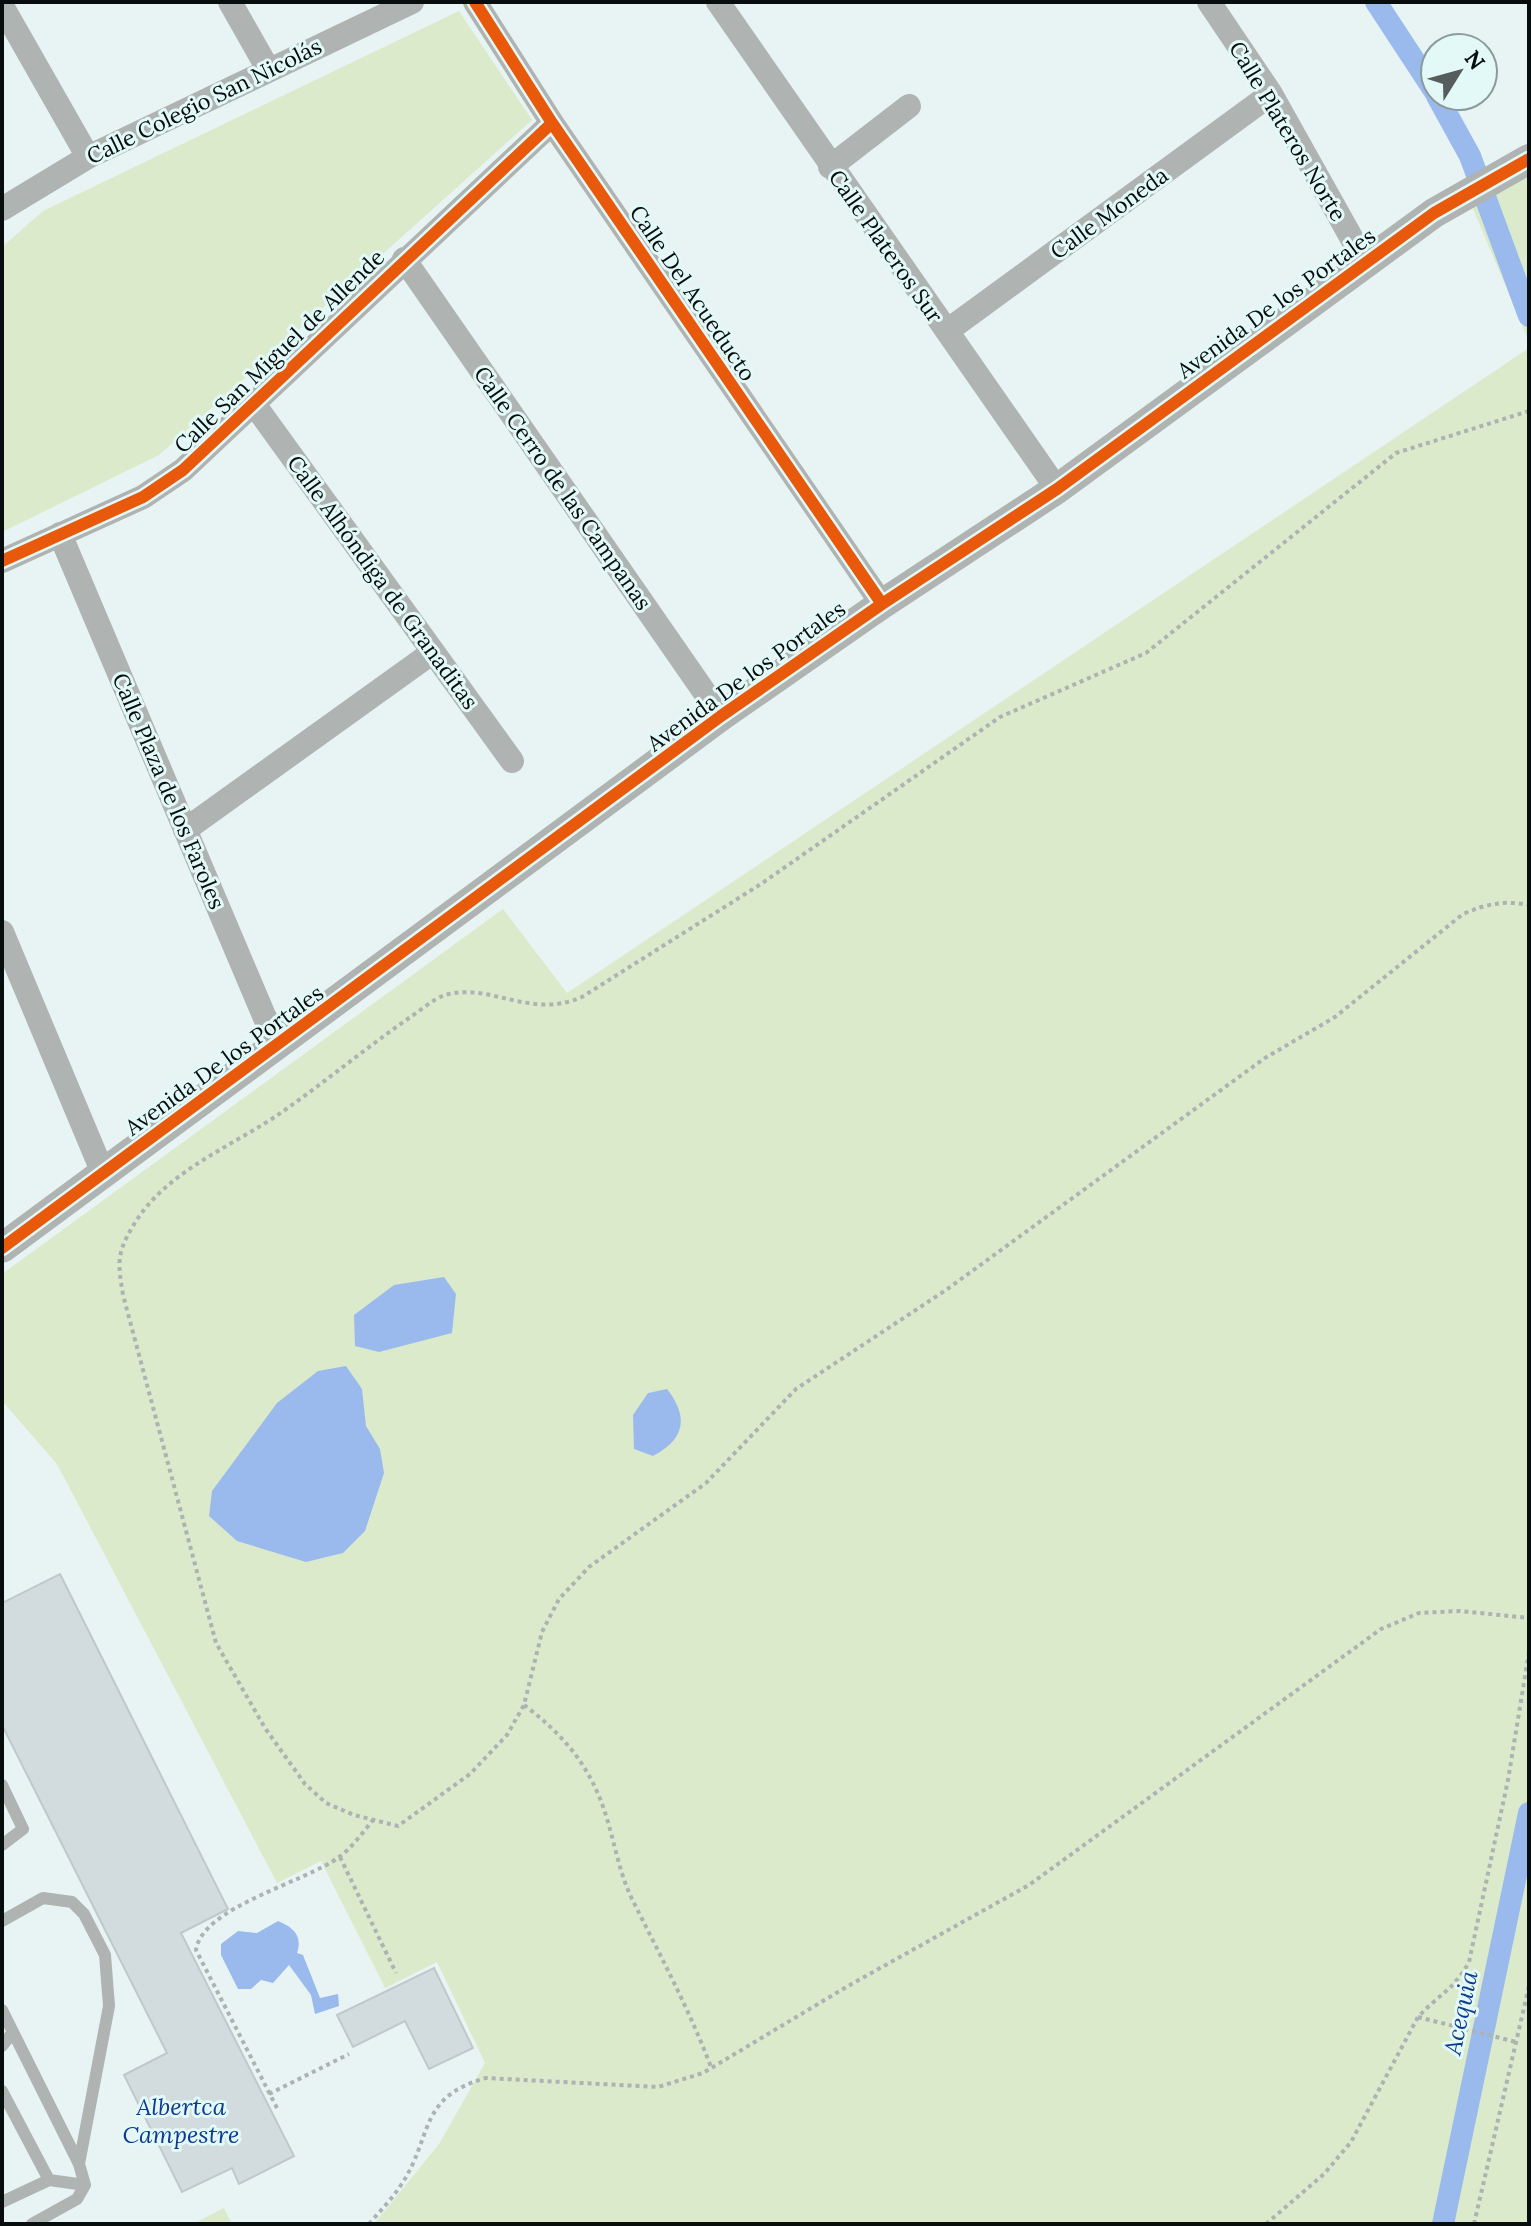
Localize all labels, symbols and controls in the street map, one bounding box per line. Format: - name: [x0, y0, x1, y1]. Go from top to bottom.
- street label: Calle Colegio San Nicolás: [82, 32, 326, 170]
- north arrow: [1419, 32, 1499, 112]
- street label: Calle Plateros Norte: [1223, 36, 1353, 226]
- text: N: [1459, 45, 1491, 75]
- street label: Calle Moneda: [1045, 161, 1173, 265]
- street label: Calle Plateros Sur: [823, 164, 949, 328]
- street label: Calle Del Acueducto: [624, 200, 762, 386]
- street label: Avenida De los Portales: [1170, 222, 1381, 385]
- street label: Calle San Miguel de Allende: [168, 243, 390, 459]
- street label: Calle Cerro de las Campanas: [468, 361, 658, 615]
- street label: Calle Alhóndiga de Granaditas: [281, 450, 485, 714]
- street label: Avenida De los Portales: [640, 595, 851, 758]
- street label: Calle Plaza de los Faroles: [107, 669, 231, 913]
- street label: Avenida De los Portales: [118, 979, 329, 1142]
- water label: Acequia: [1436, 1967, 1485, 2059]
- water label: Albertca Campestre: [123, 2091, 239, 2150]

